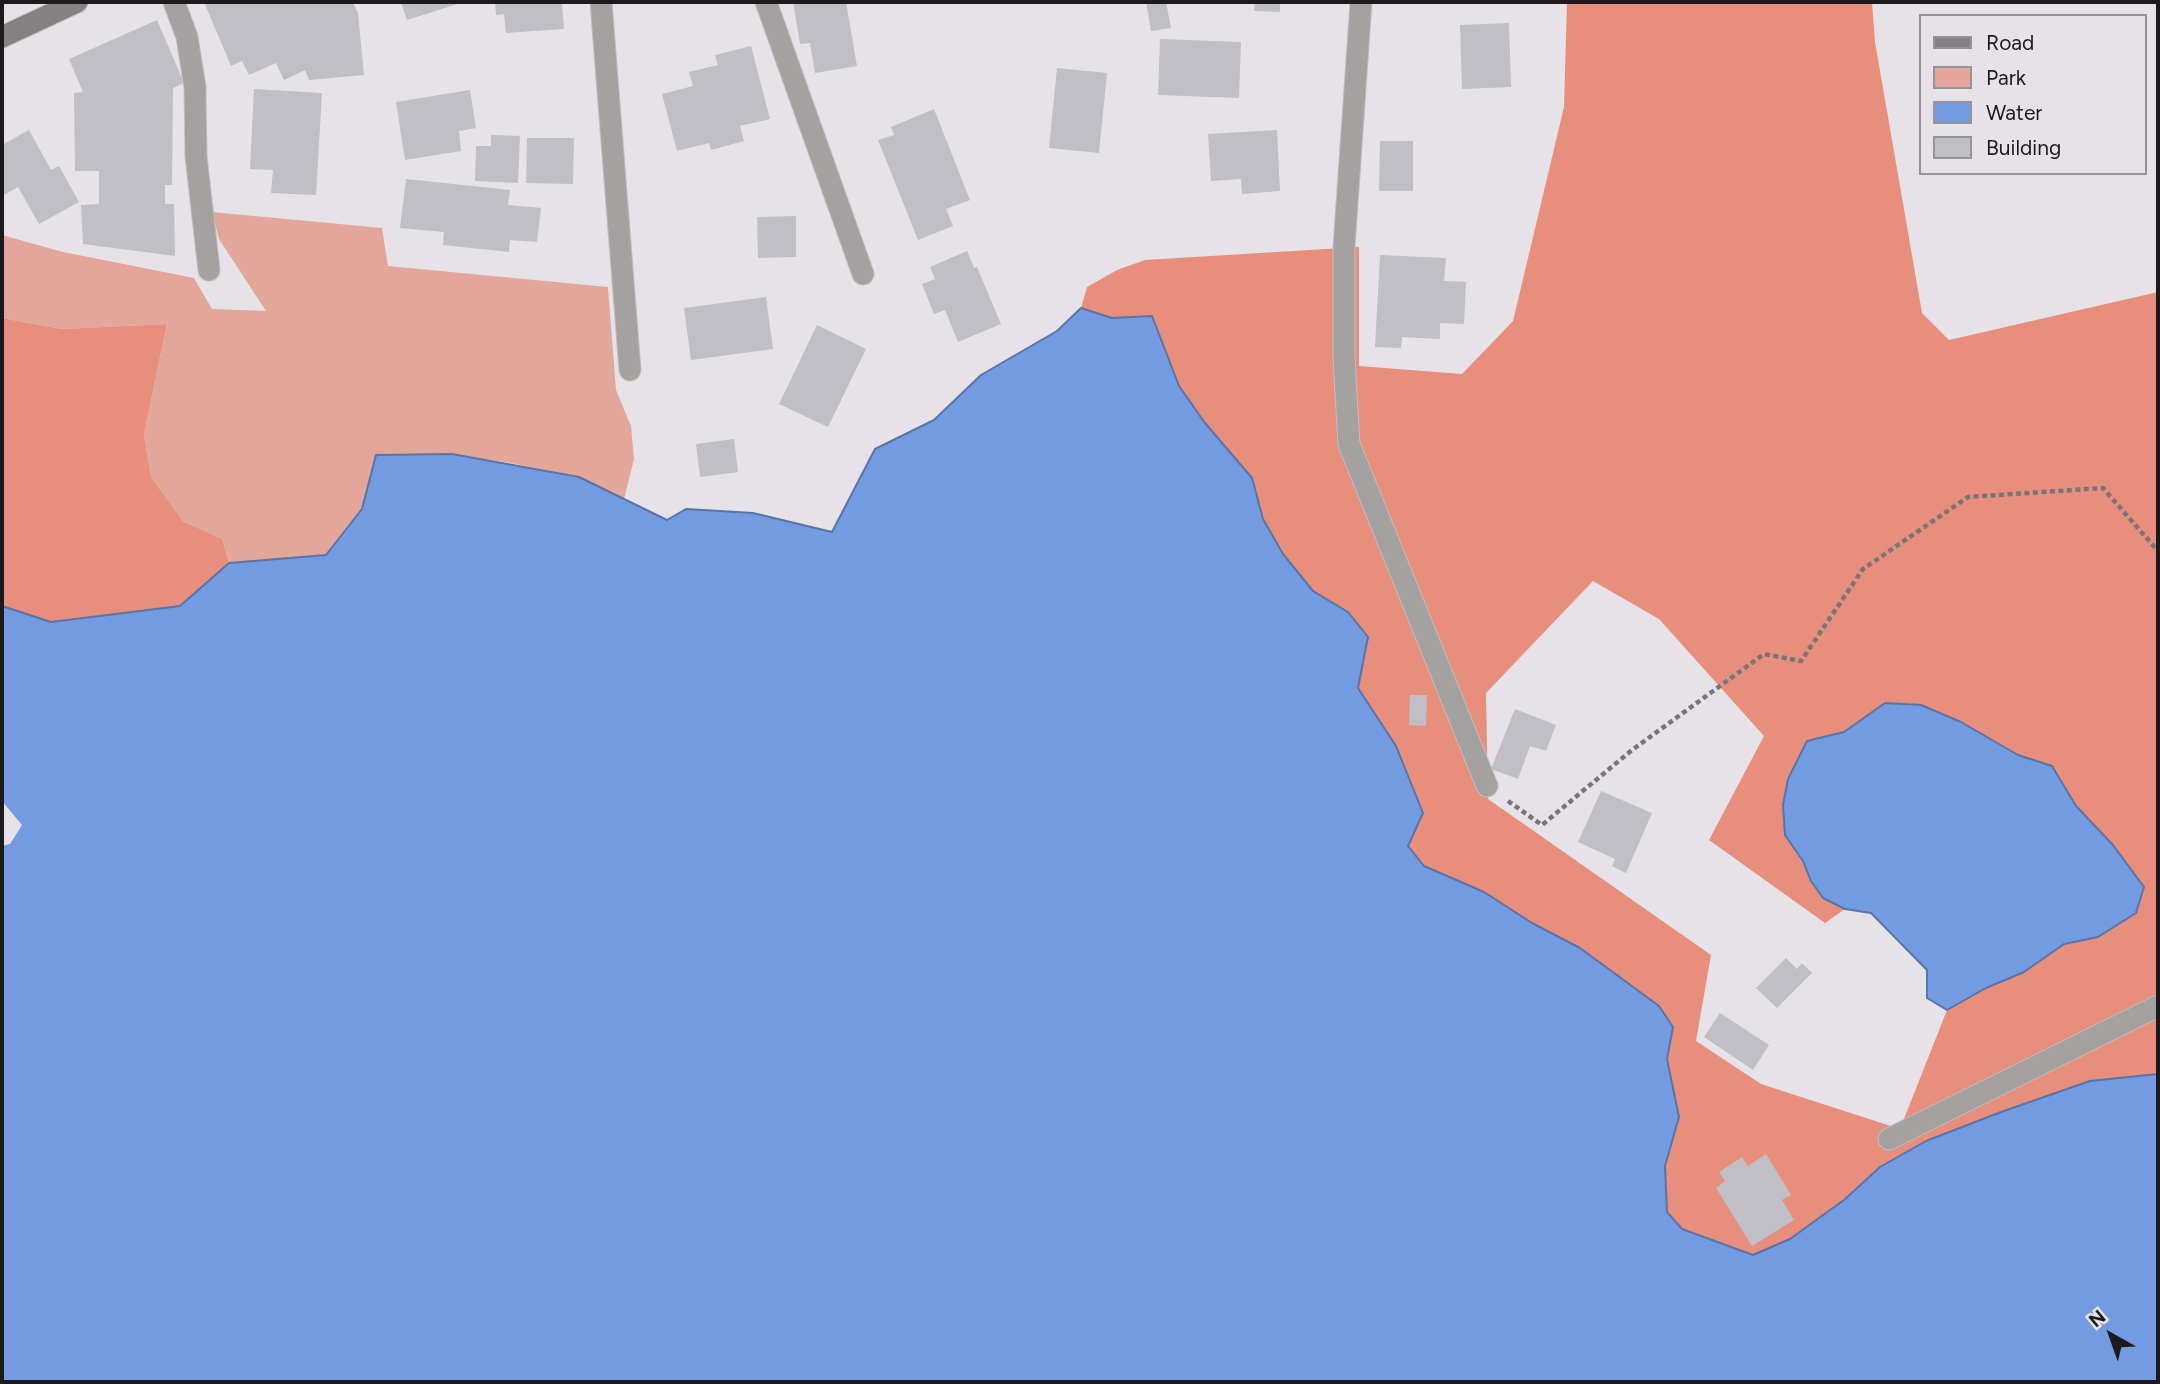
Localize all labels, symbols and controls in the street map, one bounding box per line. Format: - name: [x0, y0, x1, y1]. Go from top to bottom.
- legend: [1918, 14, 2146, 175]
- text: Road: [1986, 30, 2034, 55]
- text: Park: [1986, 65, 2026, 90]
- text: Water: [1986, 100, 2042, 125]
- text: Building: [1986, 135, 2061, 160]
- north arrow: [2076, 1300, 2146, 1370]
- text: N: [2084, 1305, 2110, 1332]

